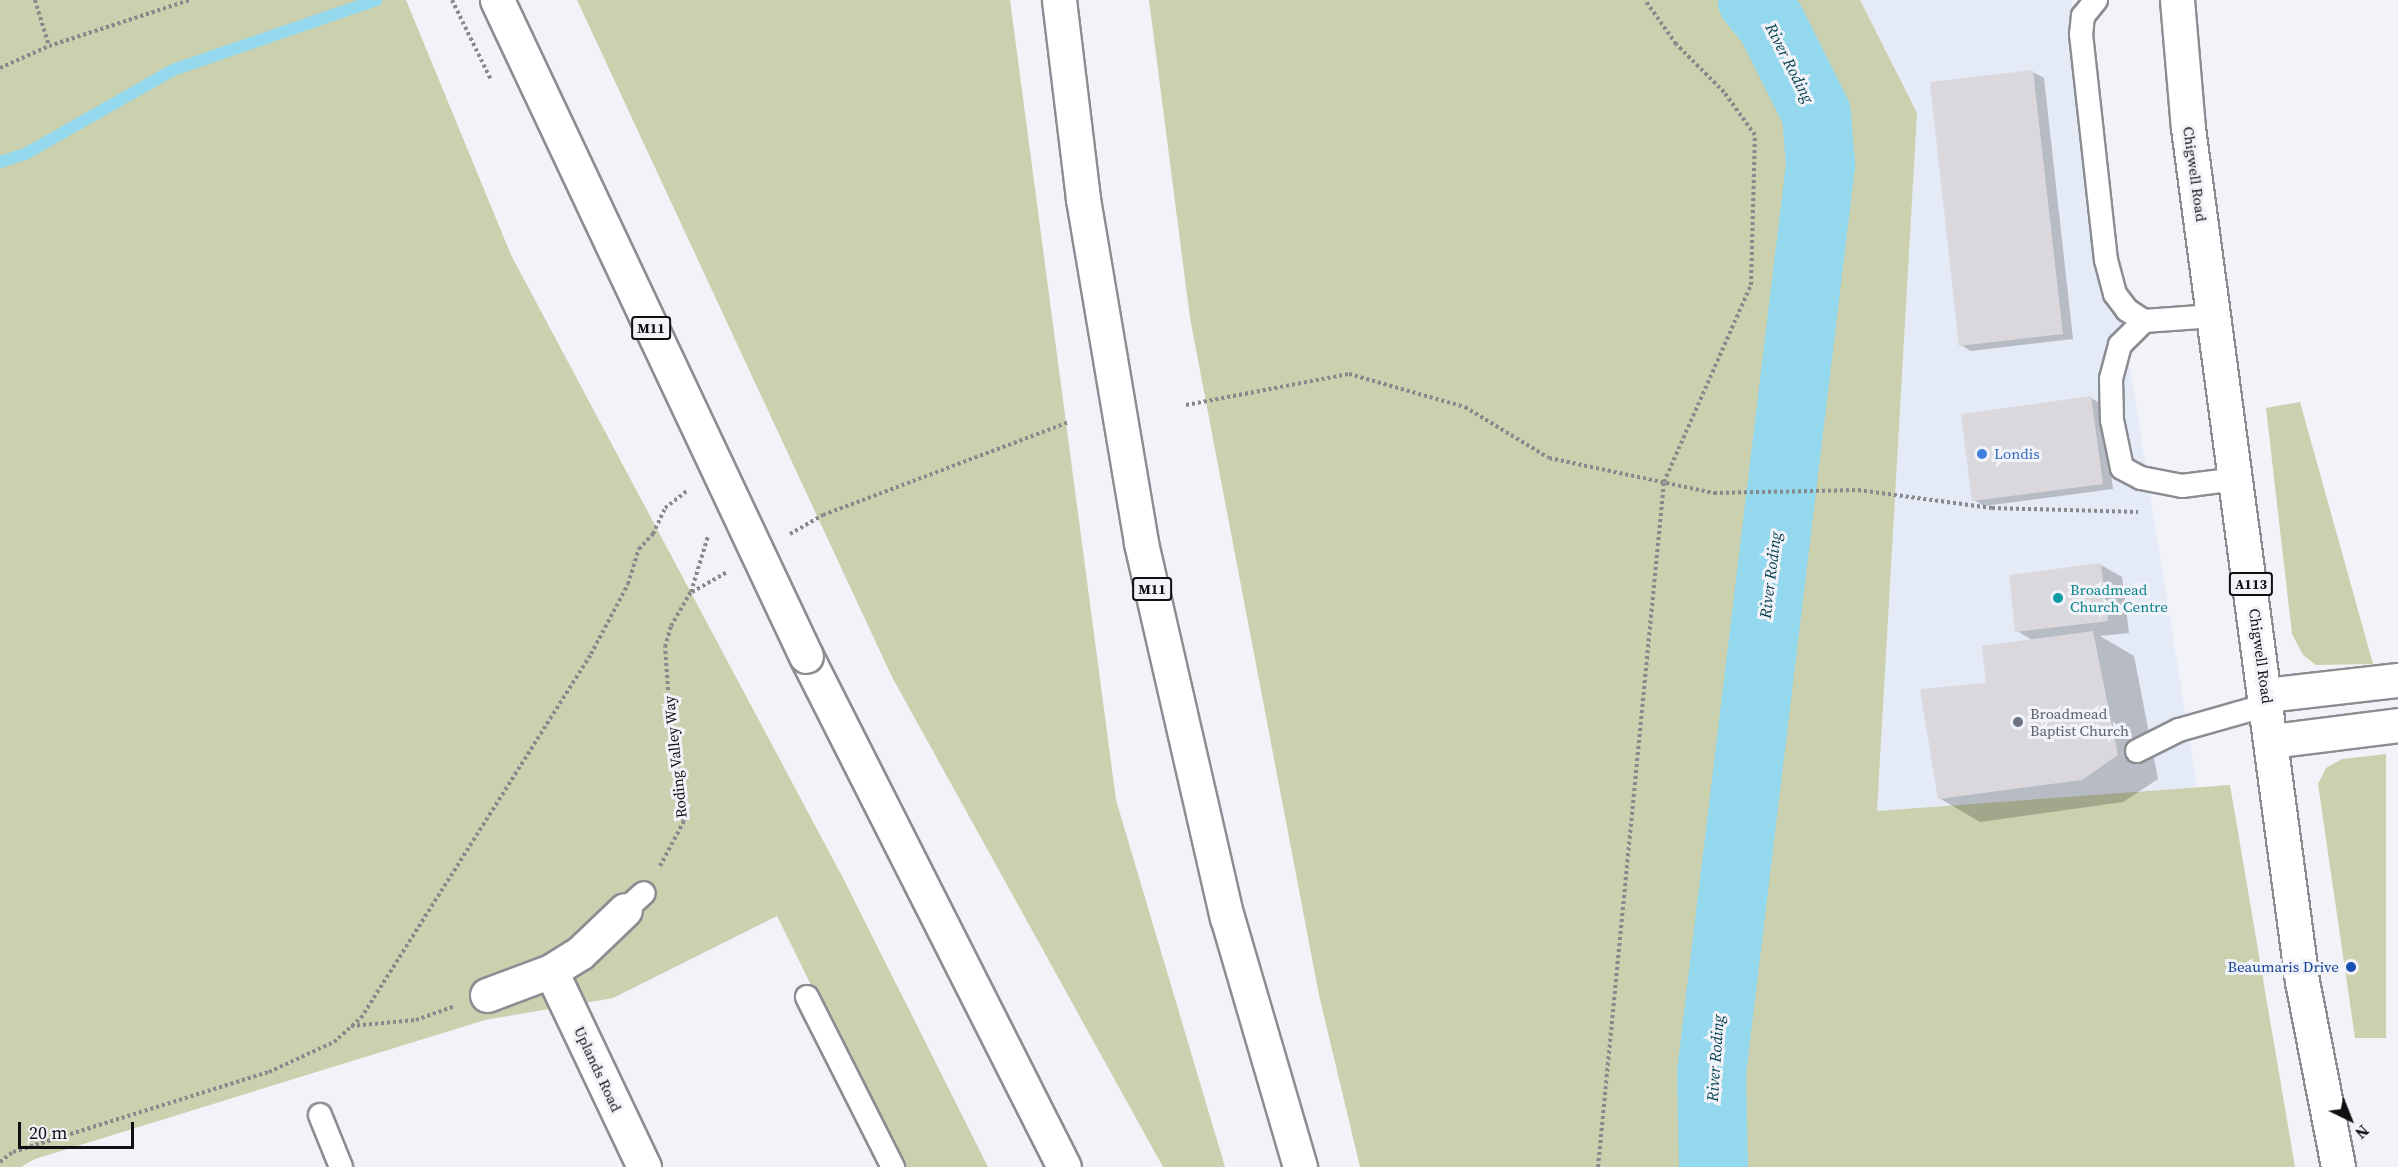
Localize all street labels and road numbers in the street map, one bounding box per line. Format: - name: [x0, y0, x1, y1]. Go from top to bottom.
- street label: Chigwell Road: [2179, 125, 2211, 223]
- road number: M11: [630, 317, 672, 339]
- road number: A113: [2228, 573, 2274, 595]
- road number: M11: [1131, 578, 1173, 600]
- street label: Chigwell Road: [2245, 607, 2277, 705]
- street label: Roding Valley Way: [660, 694, 690, 820]
- street label: Uplands Road: [570, 1023, 626, 1115]

